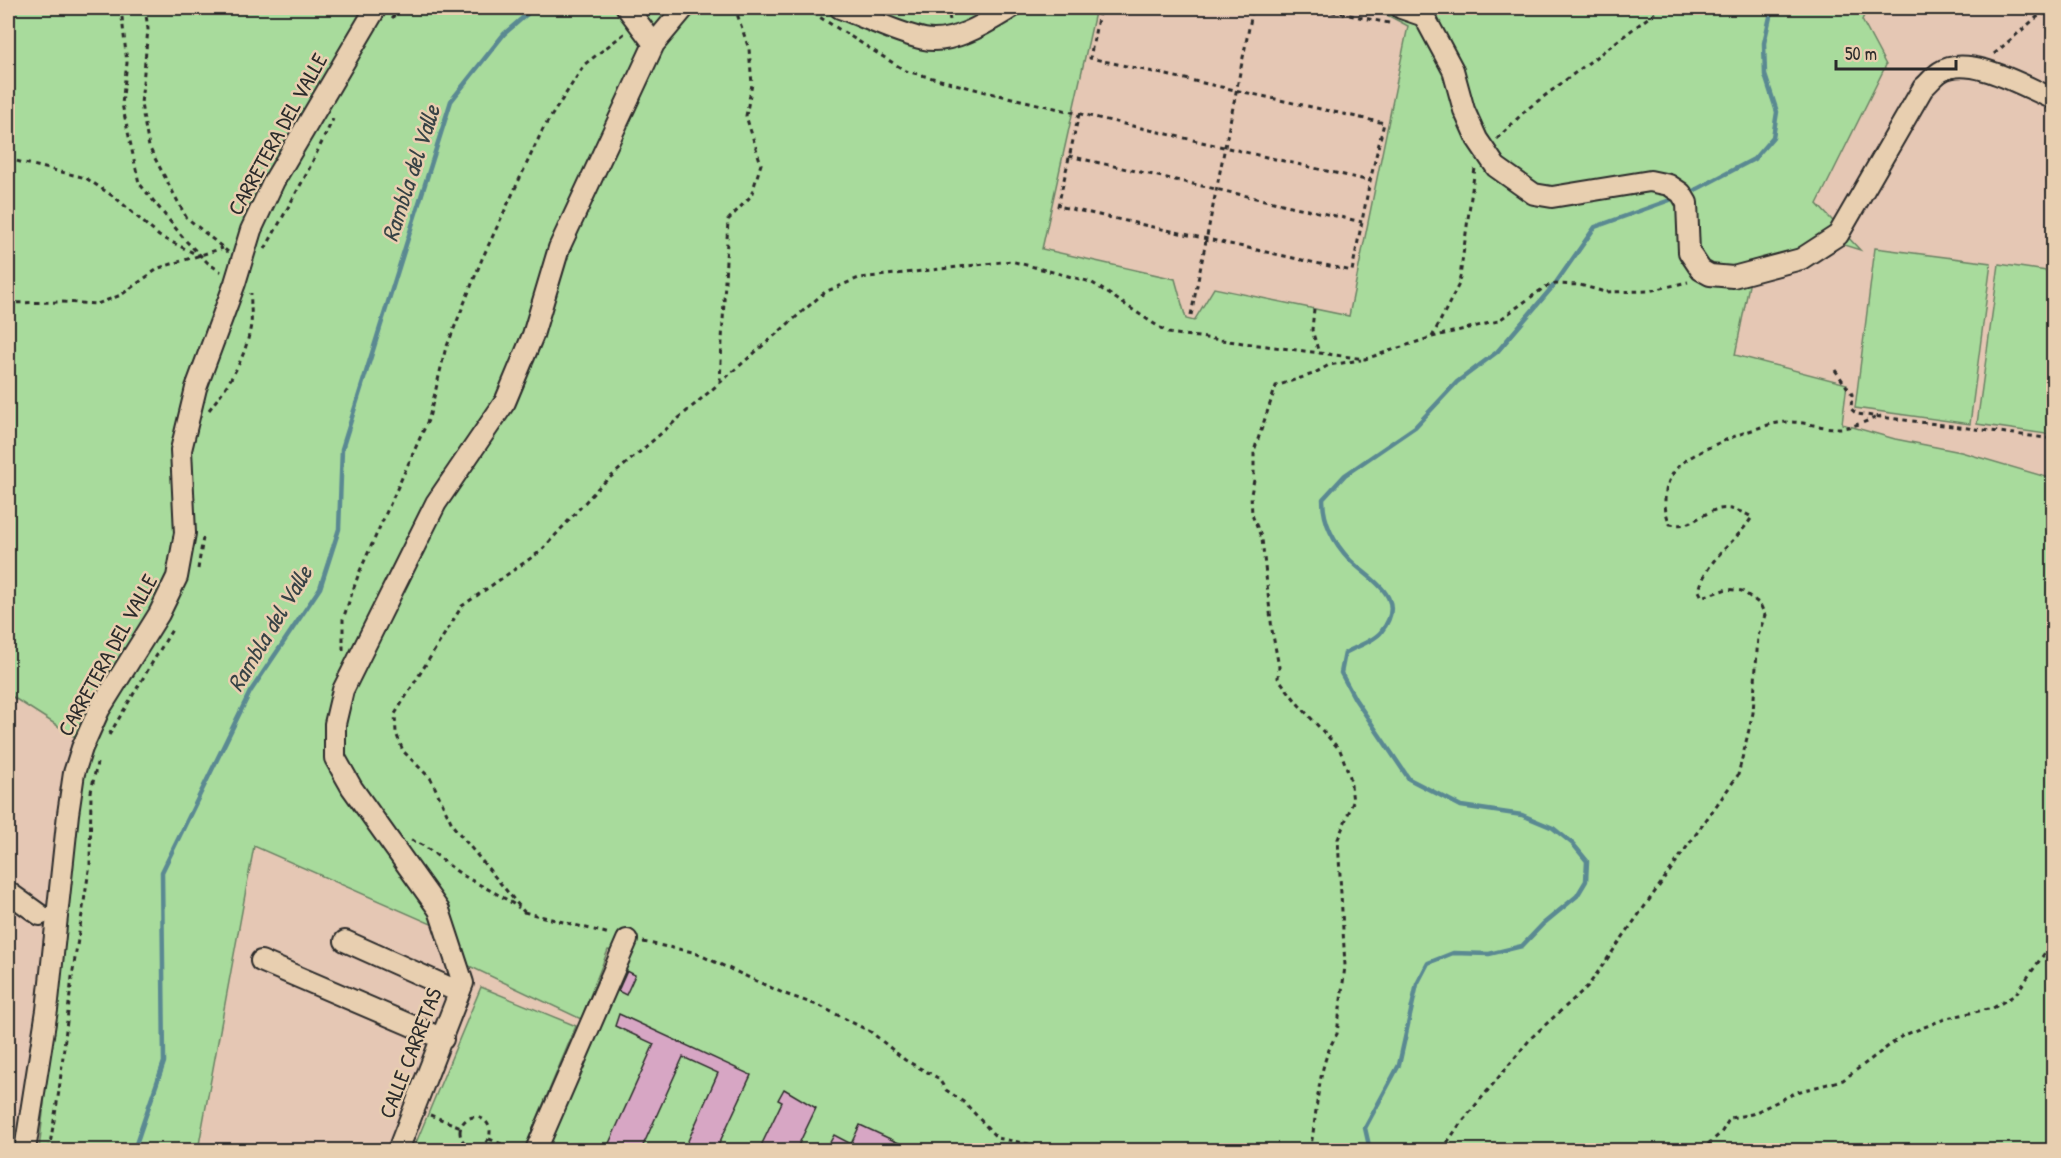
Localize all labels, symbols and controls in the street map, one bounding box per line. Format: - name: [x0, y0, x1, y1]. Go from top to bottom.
- scale bar: [1836, 33, 1956, 71]
- text: 50 m: [1845, 41, 1877, 66]
- street label: CARRETERA DEL VALLE: [220, 47, 334, 220]
- water label: Rambla del Valle: [373, 99, 448, 245]
- water label: Rambla del Valle: [219, 558, 320, 697]
- street label: CARRETERA DEL VALLE: [50, 568, 164, 741]
- street label: CALLE CARRETAS: [371, 983, 449, 1123]

